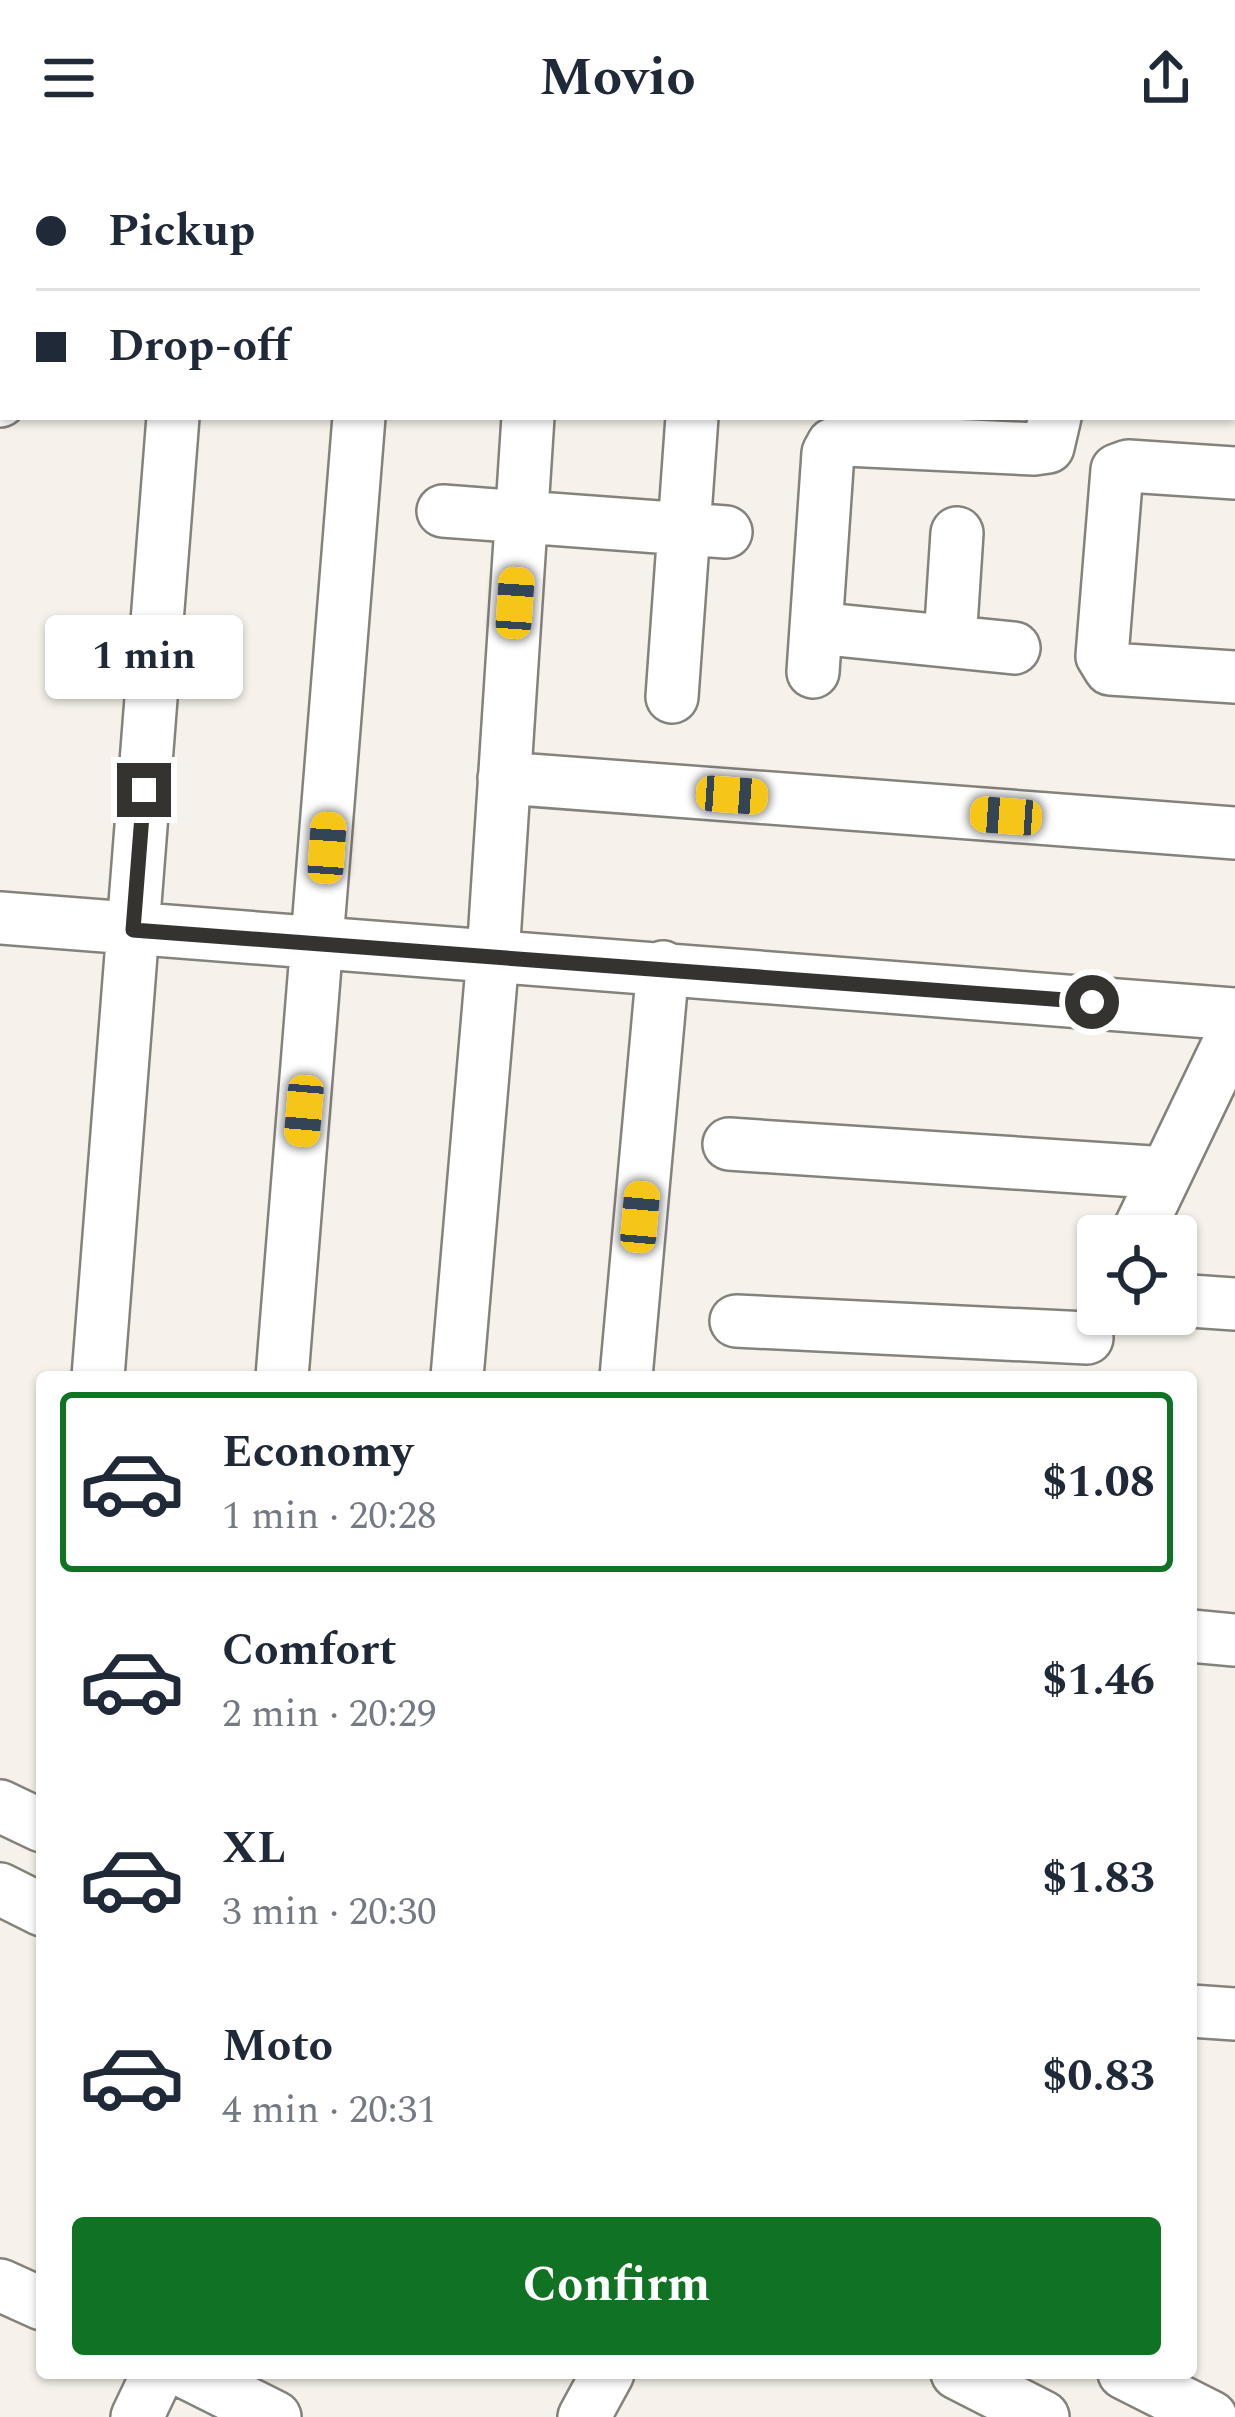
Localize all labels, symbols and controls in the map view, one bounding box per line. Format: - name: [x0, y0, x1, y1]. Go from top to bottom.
- text: Movio: [539, 37, 696, 119]
- icon: menu: [36, 45, 102, 111]
- icon: share: [1133, 45, 1199, 111]
- text: Pickup: [108, 197, 255, 266]
- text: Drop-off: [108, 312, 290, 381]
- car: [495, 566, 535, 640]
- callout: 1 min: [45, 616, 243, 700]
- text: 1 min: [92, 627, 196, 686]
- route end: [117, 763, 171, 817]
- car: [695, 775, 769, 815]
- car: [969, 796, 1043, 836]
- car: [307, 811, 347, 885]
- route start: [1065, 975, 1119, 1029]
- car: [283, 1074, 325, 1148]
- car: [619, 1180, 661, 1254]
- map controls: [1077, 1215, 1197, 1335]
- button: locate: [1077, 1215, 1197, 1335]
- text: Economy: [222, 1418, 413, 1487]
- icon: car: [78, 1428, 186, 1536]
- text: $1.08: [1042, 1448, 1155, 1517]
- text: 1 min · 20:28: [222, 1487, 437, 1546]
- text: Comfort: [222, 1616, 397, 1685]
- icon: car: [78, 1626, 186, 1734]
- text: $1.46: [1042, 1646, 1155, 1715]
- text: 2 min · 20:29: [222, 1685, 437, 1744]
- text: XL: [222, 1814, 286, 1883]
- icon: car: [78, 1824, 186, 1932]
- text: $1.83: [1042, 1844, 1155, 1913]
- text: 3 min · 20:30: [222, 1883, 437, 1942]
- text: Moto: [222, 2012, 333, 2081]
- icon: car: [78, 2022, 186, 2130]
- text: $0.83: [1042, 2042, 1155, 2111]
- text: 4 min · 20:31: [222, 2081, 437, 2140]
- button: Confirm: [72, 2217, 1161, 2355]

